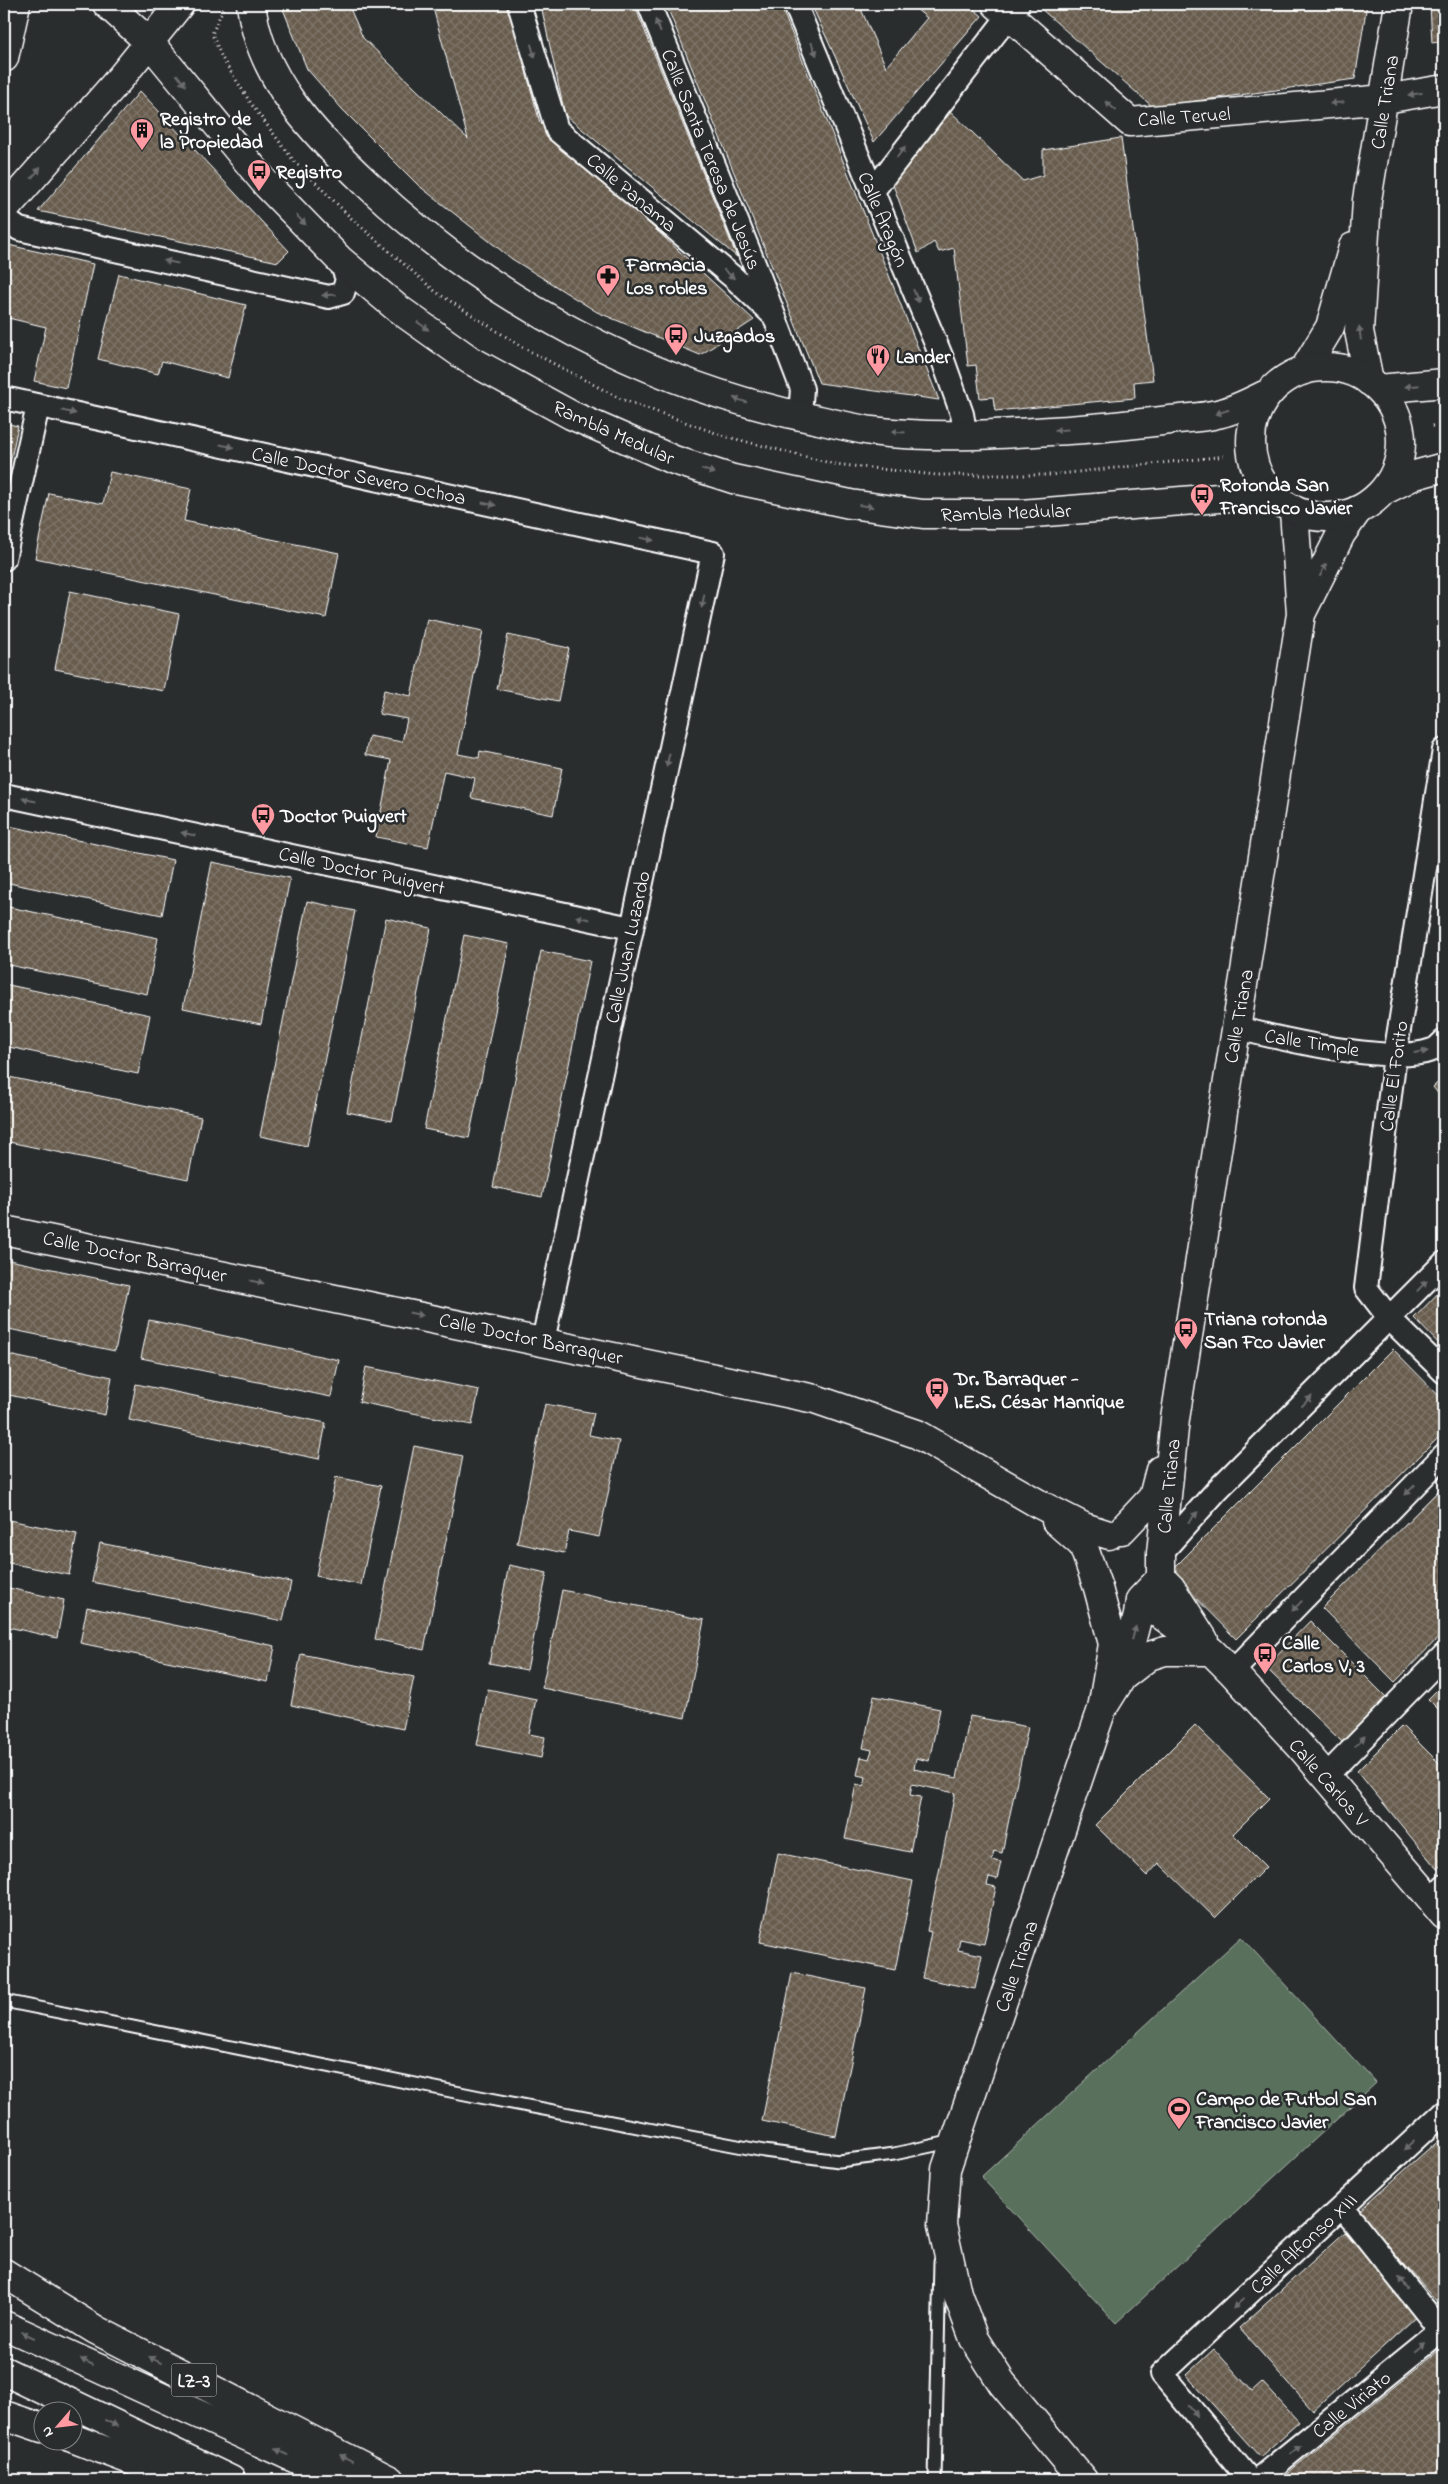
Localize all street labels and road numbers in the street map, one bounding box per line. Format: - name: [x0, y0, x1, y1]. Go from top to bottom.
- street label: Calle Santa Teresa de Jesús: [652, 45, 767, 275]
- street label: Calle Triana: [1365, 53, 1408, 152]
- street label: Calle Teruel: [1137, 101, 1231, 136]
- street label: Calle Panama: [579, 147, 682, 241]
- street label: Calle Aragón: [848, 168, 915, 273]
- street label: Rambla Medular: [547, 394, 679, 474]
- street label: Calle Doctor Severo Ochoa: [249, 441, 468, 514]
- street label: Rambla Medular: [940, 498, 1073, 531]
- street label: Calle Doctor Puigvert: [275, 841, 448, 905]
- street label: Calle Juan Luzardo: [599, 869, 660, 1026]
- street label: Calle Triana: [1218, 967, 1263, 1066]
- street label: Calle El Forito: [1373, 1019, 1418, 1134]
- street label: Calle Timple: [1262, 1023, 1361, 1066]
- street label: Calle Doctor Barraquer: [40, 1225, 230, 1292]
- street label: Calle Doctor Barraquer: [436, 1307, 626, 1374]
- street label: Calle Triana: [1151, 1437, 1190, 1535]
- street label: Calle Carlos V: [1280, 1733, 1374, 1835]
- street label: Calle Triana: [989, 1917, 1048, 2017]
- street label: Calle Alfonso XIII: [1244, 2187, 1365, 2302]
- road number: LZ-3: [172, 2364, 216, 2396]
- street label: Calle Viriato: [1307, 2365, 1398, 2447]

